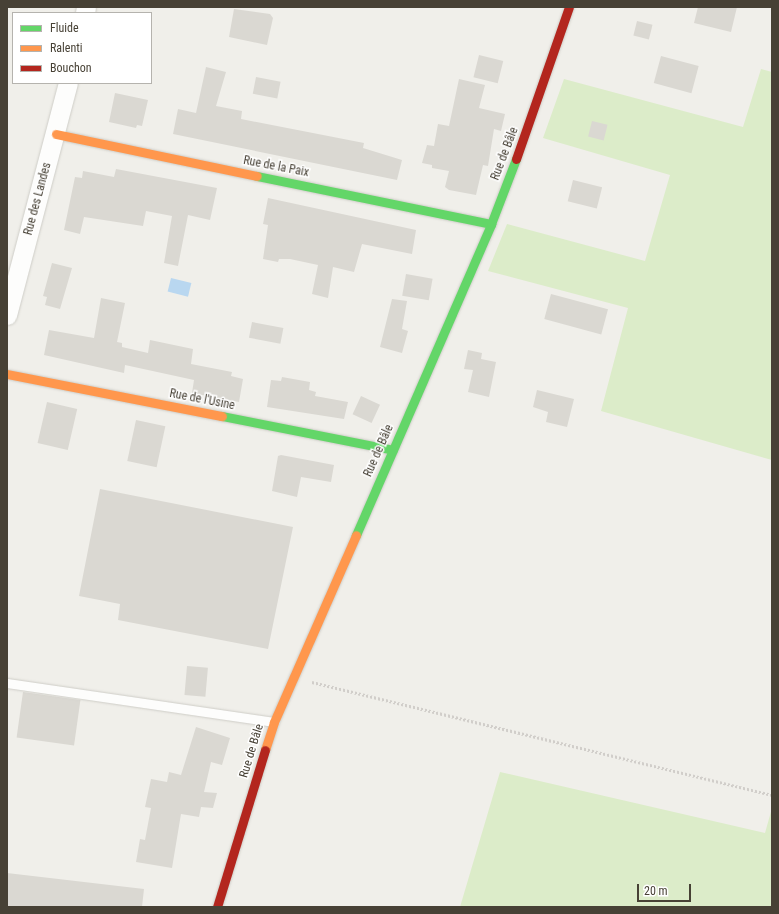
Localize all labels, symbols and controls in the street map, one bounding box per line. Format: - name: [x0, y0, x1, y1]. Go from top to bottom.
- legend: [12, 12, 152, 84]
- text: Fluide: [50, 21, 79, 35]
- text: Ralenti: [50, 41, 83, 55]
- text: Bouchon: [50, 61, 92, 75]
- street label: Rue de Bâle: [488, 125, 522, 183]
- street label: Rue de la Paix: [242, 154, 310, 180]
- street label: Rue des Landes: [21, 161, 55, 237]
- street label: Rue de l'Usine: [168, 387, 236, 413]
- street label: Rue de Bâle: [361, 423, 397, 479]
- street label: Rue de Bâle: [237, 722, 267, 780]
- scale bar: [639, 876, 693, 902]
- text: 20 m: [644, 884, 668, 898]

